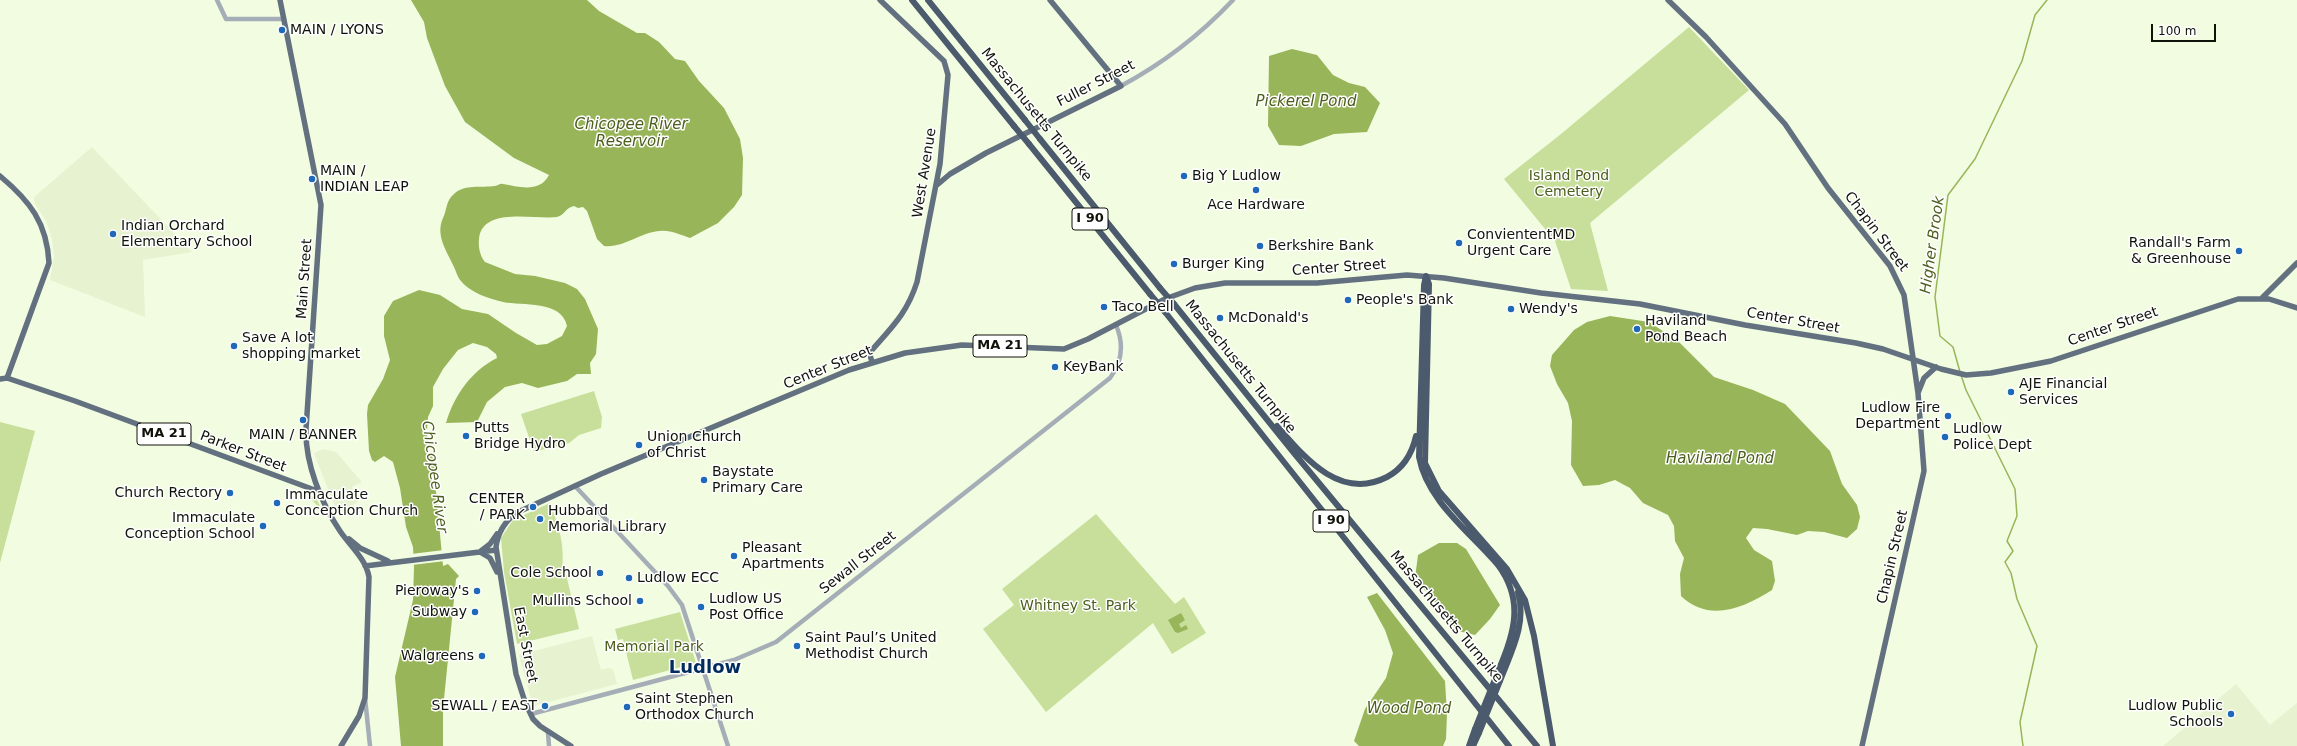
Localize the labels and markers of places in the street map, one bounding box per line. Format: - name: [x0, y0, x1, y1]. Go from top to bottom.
- place label: MAIN / LYONS: [290, 22, 384, 38]
- marker: MAIN / LYONS: [277, 25, 287, 35]
- place label: MAIN / INDIAN LEAP: [320, 163, 409, 196]
- place label: Big Y Ludlow: [1192, 168, 1281, 184]
- marker: Big Y Ludlow: [1179, 171, 1189, 181]
- marker: MAIN / INDIAN LEAP: [307, 174, 317, 184]
- marker: Ace Hardware: [1251, 185, 1261, 195]
- place label: Ace Hardware: [1207, 197, 1305, 213]
- place label: Indian Orchard Elementary School: [121, 218, 253, 250]
- place label: ConviententMD Urgent Care: [1467, 227, 1575, 260]
- marker: Indian Orchard Elementary School: [108, 229, 118, 239]
- place label: Randall's Farm & Greenhouse: [2129, 235, 2231, 268]
- place label: Berkshire Bank: [1268, 238, 1374, 254]
- marker: ConviententMD Urgent Care: [1454, 238, 1464, 248]
- marker: Berkshire Bank: [1255, 241, 1265, 251]
- marker: Randall's Farm & Greenhouse: [2234, 246, 2244, 256]
- place label: Burger King: [1182, 256, 1265, 272]
- marker: Burger King: [1169, 259, 1179, 269]
- place label: People's Bank: [1356, 292, 1453, 308]
- marker: People's Bank: [1343, 295, 1353, 305]
- place label: Taco Bell: [1112, 299, 1174, 315]
- place label: Wendy's: [1519, 301, 1578, 317]
- marker: Taco Bell: [1099, 302, 1109, 312]
- marker: Wendy's: [1506, 304, 1516, 314]
- place label: McDonald's: [1228, 310, 1308, 326]
- marker: McDonald's: [1215, 313, 1225, 323]
- place label: Haviland Pond Beach: [1645, 313, 1727, 346]
- marker: Haviland Pond Beach: [1632, 324, 1642, 334]
- place label: Save A lot shopping market: [242, 330, 360, 362]
- marker: Save A lot shopping market: [229, 341, 239, 351]
- place label: KeyBank: [1063, 359, 1124, 375]
- marker: KeyBank: [1050, 362, 1060, 372]
- place label: AJE Financial Services: [2019, 376, 2107, 408]
- marker: AJE Financial Services: [2006, 387, 2016, 397]
- place label: Ludlow Fire Department: [1855, 400, 1940, 432]
- marker: Ludlow Fire Department: [1943, 411, 1953, 421]
- marker: MAIN / BANNER: [298, 415, 308, 425]
- place label: Putts Bridge Hydro: [474, 420, 566, 452]
- place label: Ludlow Police Dept: [1953, 421, 2032, 454]
- place label: MAIN / BANNER: [249, 427, 357, 443]
- place label: Union Church of Christ: [647, 429, 741, 462]
- marker: Putts Bridge Hydro: [461, 431, 471, 441]
- marker: Ludlow Police Dept: [1940, 432, 1950, 442]
- marker: Union Church of Christ: [634, 440, 644, 450]
- place label: Baystate Primary Care: [712, 464, 803, 496]
- marker: Baystate Primary Care: [699, 475, 709, 485]
- place label: Church Rectory: [115, 485, 222, 501]
- place label: Immaculate Conception Church: [285, 487, 418, 520]
- marker: Church Rectory: [225, 488, 235, 498]
- place label: CENTER / PARK: [469, 491, 525, 524]
- marker: Immaculate Conception Church: [272, 498, 282, 508]
- marker: CENTER / PARK: [528, 502, 538, 512]
- place label: Hubbard Memorial Library: [548, 503, 666, 536]
- place label: Immaculate Conception School: [125, 510, 255, 542]
- marker: Hubbard Memorial Library: [535, 514, 545, 524]
- marker: Immaculate Conception School: [258, 521, 268, 531]
- place label: Pleasant Apartments: [742, 540, 824, 572]
- marker: Pleasant Apartments: [729, 551, 739, 561]
- place label: Cole School: [510, 565, 592, 581]
- marker: Cole School: [595, 568, 605, 578]
- place label: Ludlow ECC: [637, 570, 719, 586]
- marker: Ludlow ECC: [624, 573, 634, 583]
- place label: Pieroway's: [395, 583, 469, 599]
- marker: Pieroway's: [472, 586, 482, 596]
- place label: Ludlow US Post Office: [709, 591, 784, 624]
- place label: Mullins School: [532, 593, 632, 609]
- marker: Mullins School: [635, 596, 645, 606]
- marker: Ludlow US Post Office: [696, 602, 706, 612]
- place label: Subway: [412, 604, 467, 620]
- marker: Subway: [470, 607, 480, 617]
- place label: Saint Paul’s United Methodist Church: [805, 630, 937, 662]
- marker: Saint Paul’s United Methodist Church: [792, 641, 802, 651]
- place label: Walgreens: [401, 648, 474, 664]
- marker: Walgreens: [477, 651, 487, 661]
- place label: Saint Stephen Orthodox Church: [635, 691, 754, 724]
- place label: SEWALL / EAST: [432, 698, 537, 714]
- place label: Ludlow Public Schools: [2128, 698, 2223, 730]
- marker: SEWALL / EAST: [540, 701, 550, 711]
- marker: Saint Stephen Orthodox Church: [622, 702, 632, 712]
- marker: Ludlow Public Schools: [2226, 709, 2236, 719]

